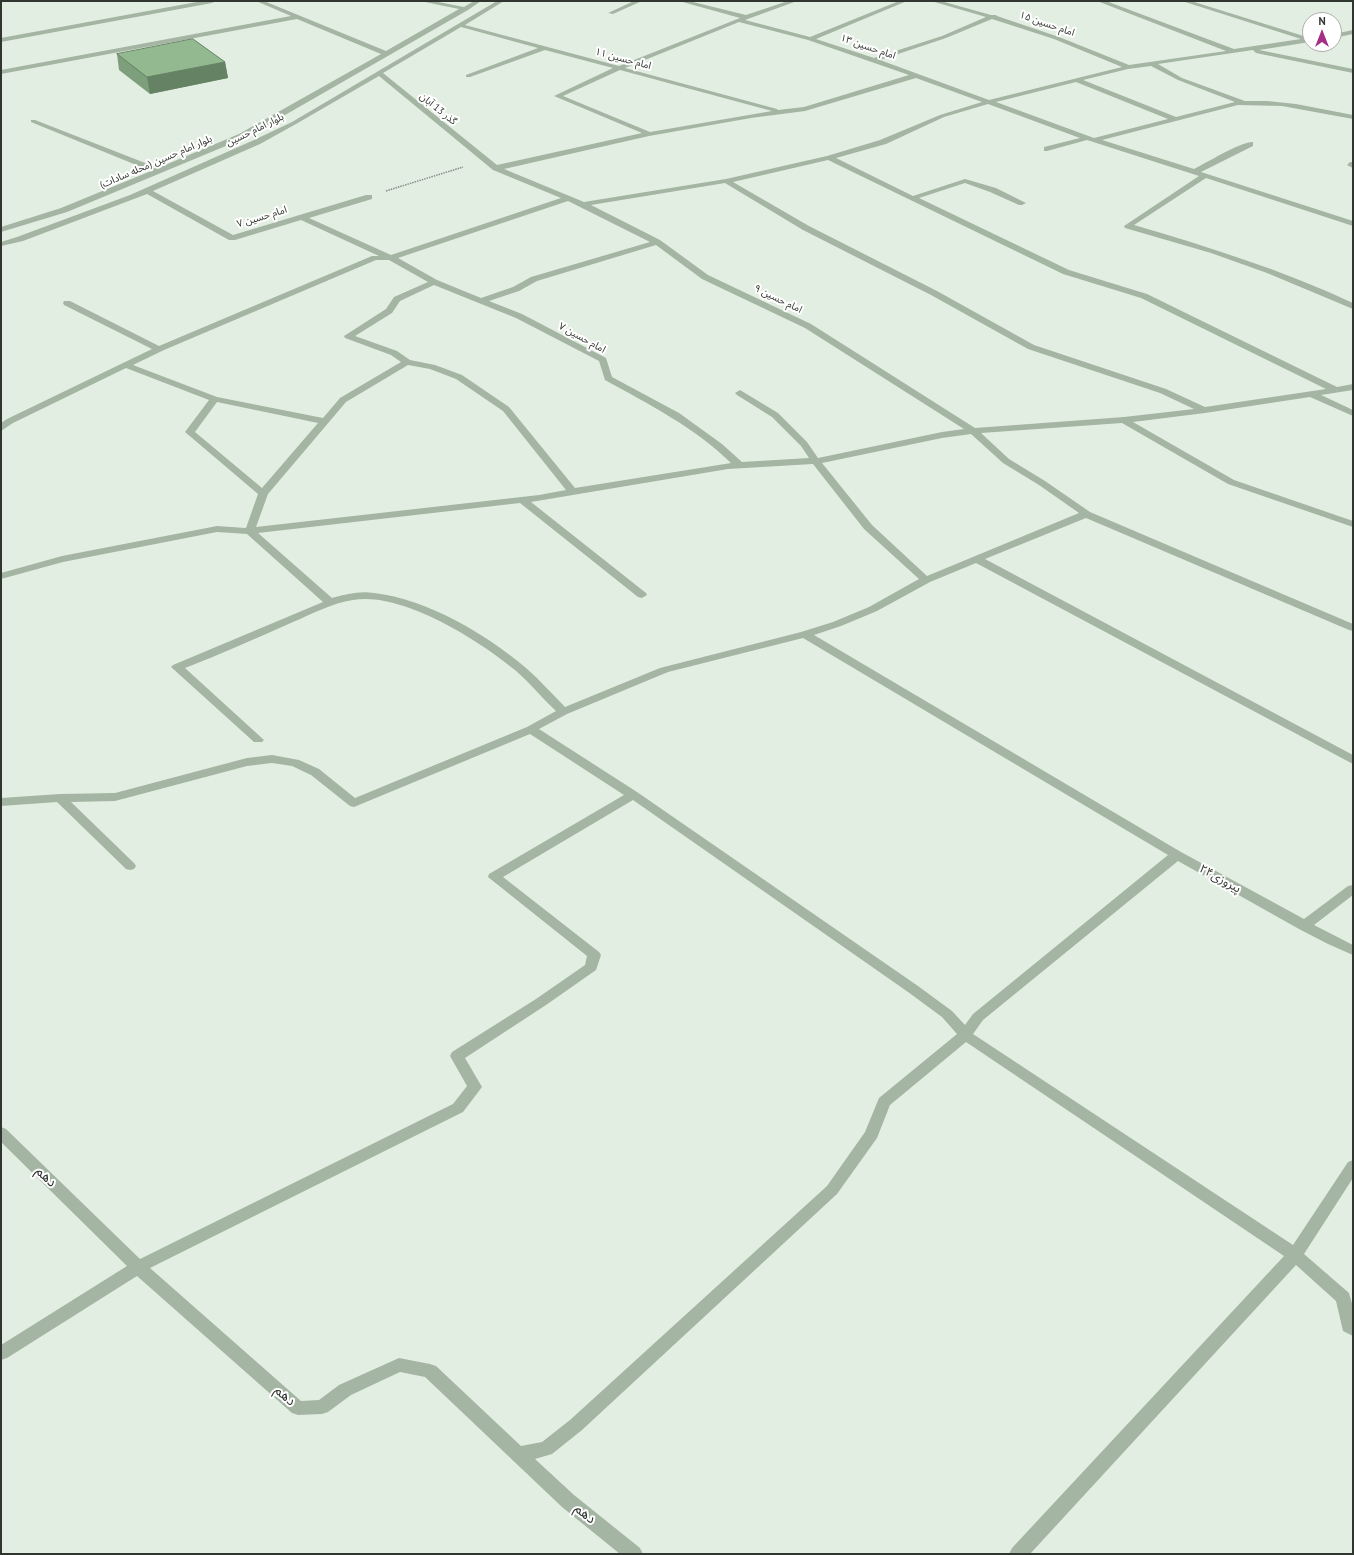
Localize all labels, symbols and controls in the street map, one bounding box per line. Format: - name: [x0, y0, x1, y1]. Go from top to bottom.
- street label: امام حسین ۱۵: [1018, 9, 1076, 39]
- north arrow: [1302, 12, 1342, 52]
- text: N: [1318, 14, 1326, 28]
- street label: امام حسین ۱۳: [839, 32, 897, 62]
- street label: امام حسین ۱۱: [594, 46, 652, 72]
- street label: گذر 13 آبان: [417, 90, 459, 128]
- street label: بلوار امام حسین: [224, 111, 286, 149]
- street label: بلوار امام حسین (محله سادات): [98, 133, 214, 191]
- street label: امام حسین ۷: [235, 204, 289, 230]
- street label: امام حسین ۹: [752, 282, 804, 316]
- street label: امام حسین ۷: [556, 320, 608, 356]
- street label: پیروزی۲۴: [1197, 862, 1243, 896]
- street label: دهم: [32, 1163, 60, 1191]
- street label: دهم: [271, 1382, 299, 1410]
- street label: دهم: [571, 1500, 599, 1528]

